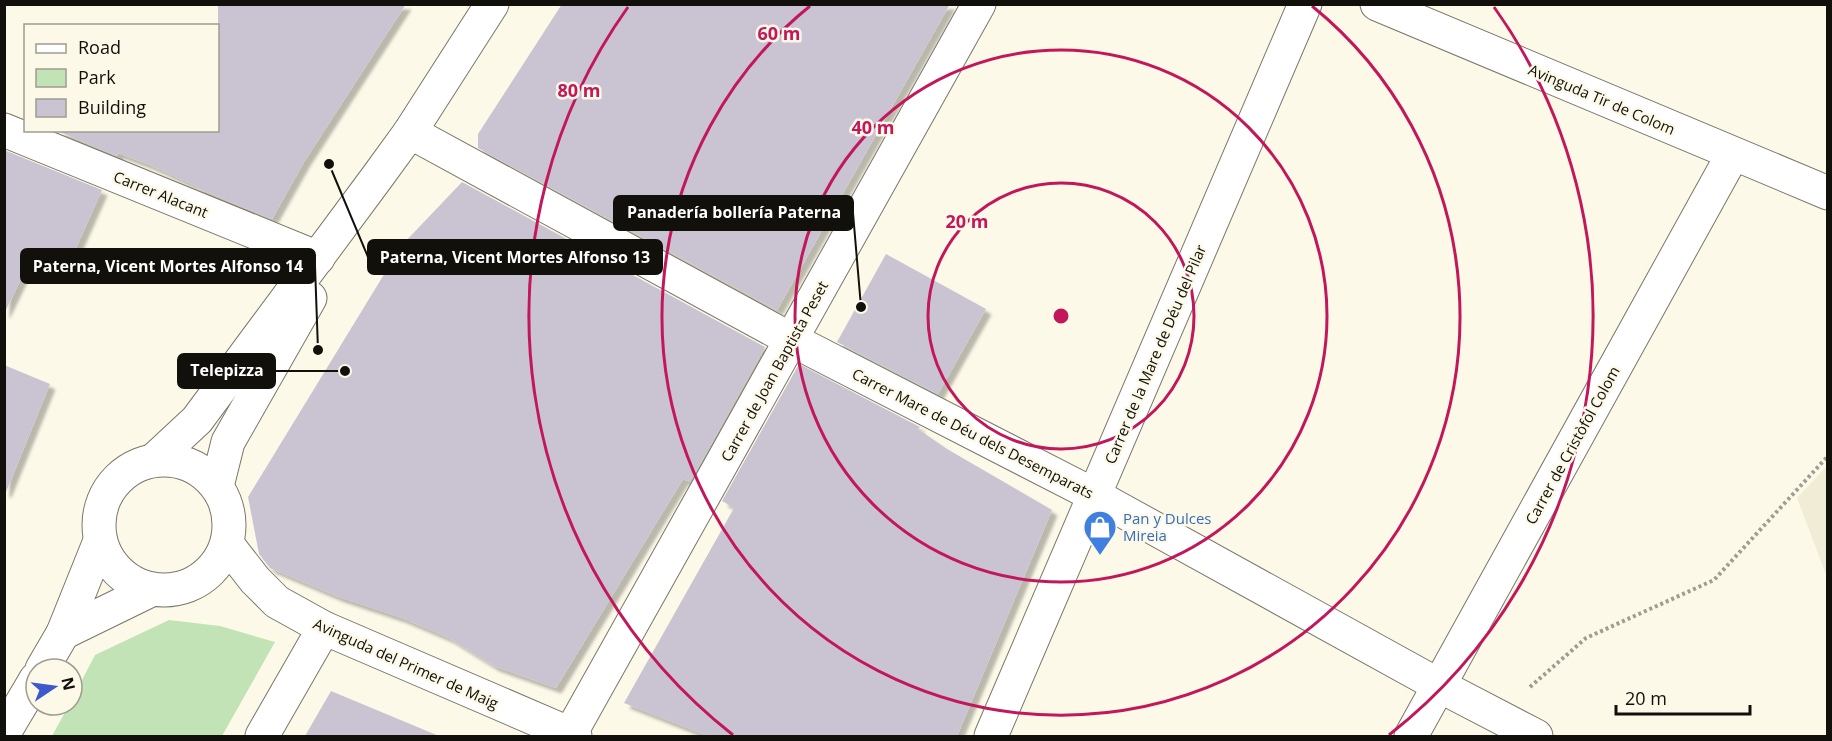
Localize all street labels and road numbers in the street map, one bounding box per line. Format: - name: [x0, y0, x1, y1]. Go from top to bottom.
- street label: Avinguda Tir de Colom: [1526, 59, 1678, 139]
- street label: Carrer Alacant: [111, 166, 211, 222]
- street label: Carrer de la Mare de Déu del Pilar: [1100, 241, 1210, 467]
- street label: Carrer de Joan Baptista Peset: [716, 277, 832, 465]
- street label: Carrer de Cristòfol Colom: [1520, 362, 1624, 528]
- street label: Carrer Mare de Déu dels Desemparats: [849, 363, 1097, 503]
- street label: Avinguda del Primer de Maig: [310, 613, 502, 713]

